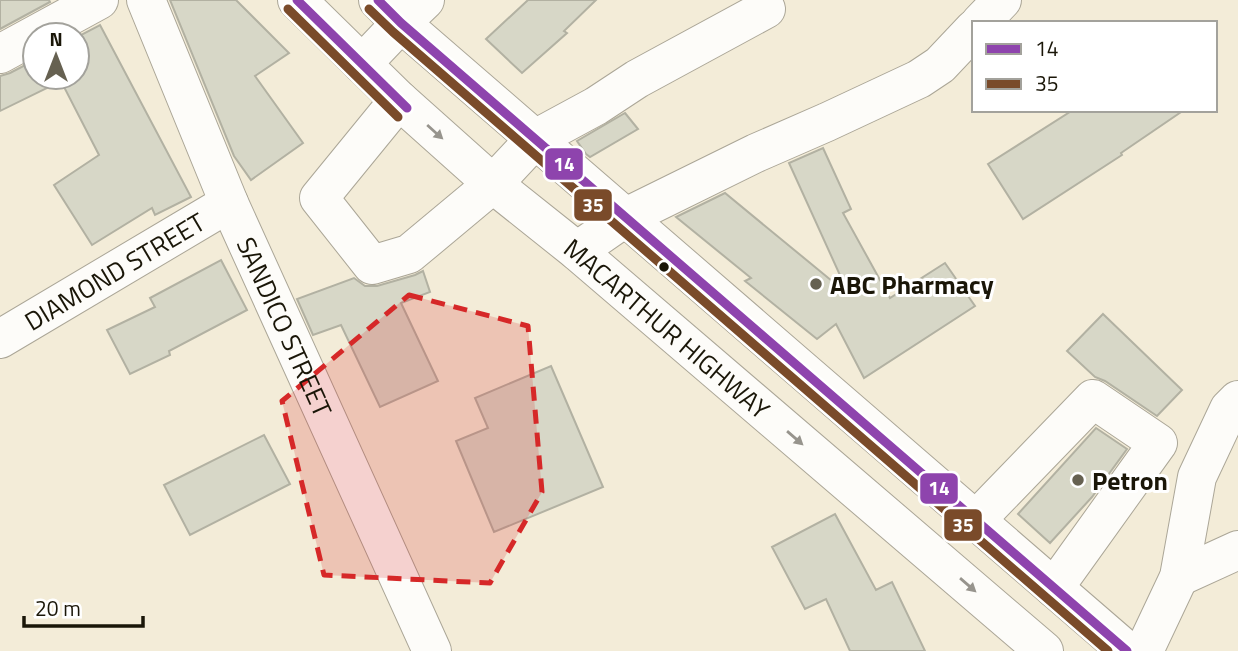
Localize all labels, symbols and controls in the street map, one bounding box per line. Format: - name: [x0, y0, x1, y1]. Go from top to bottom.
- north arrow: [21, 21, 91, 91]
- legend: [972, 21, 1217, 112]
- text: N: [49, 24, 63, 53]
- text: 14: [1035, 32, 1059, 64]
- text: 35: [1035, 67, 1059, 99]
- one-way arrow: [426, 124, 443, 139]
- line badge: 14: [544, 147, 584, 181]
- text: 14: [553, 149, 575, 178]
- line badge: 35: [573, 188, 613, 222]
- text: 35: [582, 190, 604, 219]
- street label: DIAMOND STREET: [17, 202, 212, 340]
- street label: MACARTHUR HIGHWAY: [556, 229, 779, 428]
- street label: SANDICO STREET: [227, 231, 343, 423]
- unlabelled marker: [657, 260, 671, 274]
- place label: ABC Pharmacy: [830, 265, 994, 304]
- marker: ABC Pharmacy: [808, 276, 824, 292]
- one-way arrow: [786, 430, 804, 445]
- place label: Petron: [1092, 461, 1168, 500]
- line badge: 14: [919, 472, 959, 505]
- marker: Petron: [1070, 472, 1086, 488]
- text: 14: [928, 473, 950, 502]
- line badge: 35: [943, 508, 983, 542]
- text: 35: [952, 510, 974, 539]
- one-way arrow: [959, 577, 976, 592]
- scale bar: [24, 584, 144, 628]
- text: 20 m: [35, 592, 81, 624]

